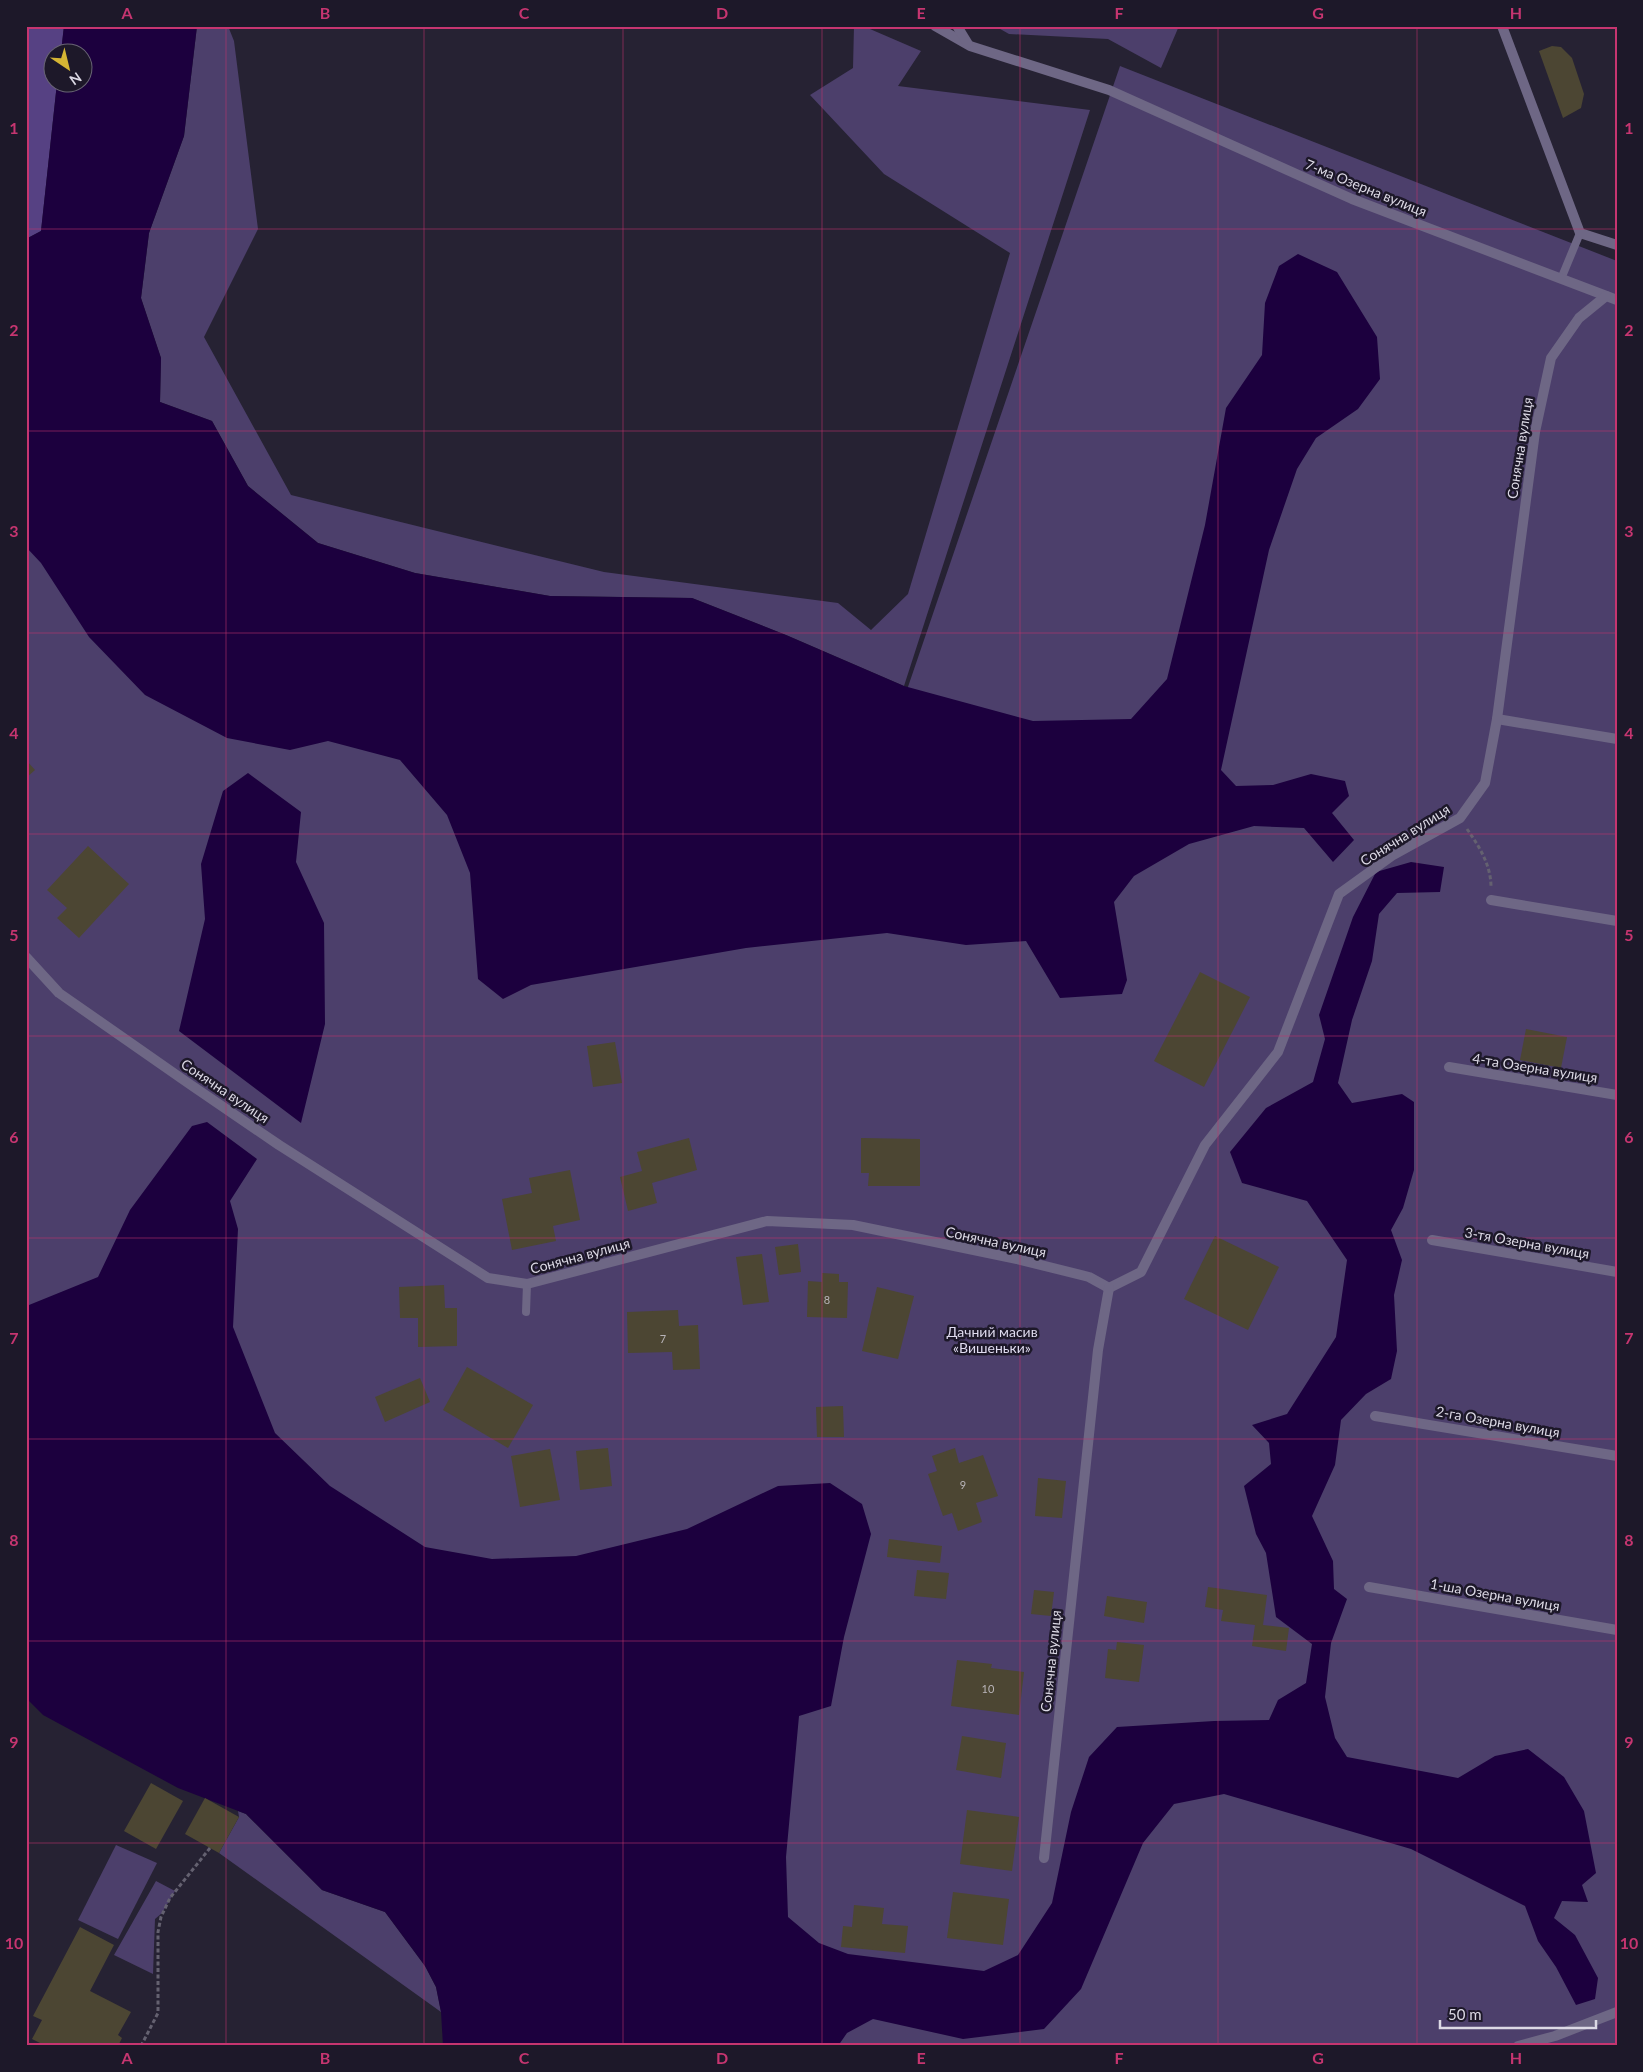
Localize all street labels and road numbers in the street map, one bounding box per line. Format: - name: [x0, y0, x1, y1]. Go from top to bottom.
- street label: 7-ма Озерна вулиця: [1303, 155, 1429, 220]
- street label: Сонячна вулиця: [1503, 396, 1536, 500]
- street label: Сонячна вулиця: [1357, 800, 1453, 869]
- street label: 4-та Озерна вулиця: [1471, 1049, 1599, 1086]
- street label: Сонячна вулиця: [178, 1055, 273, 1126]
- street label: Сонячна вулиця: [944, 1223, 1048, 1260]
- street label: 3-тя Озерна вулиця: [1463, 1223, 1591, 1262]
- street label: Сонячна вулиця: [528, 1234, 632, 1277]
- street label: 2-га Озерна вулиця: [1435, 1402, 1561, 1441]
- street label: 1-ша Озерна вулиця: [1429, 1575, 1561, 1614]
- street label: Сонячна вулиця: [1037, 1609, 1064, 1713]

